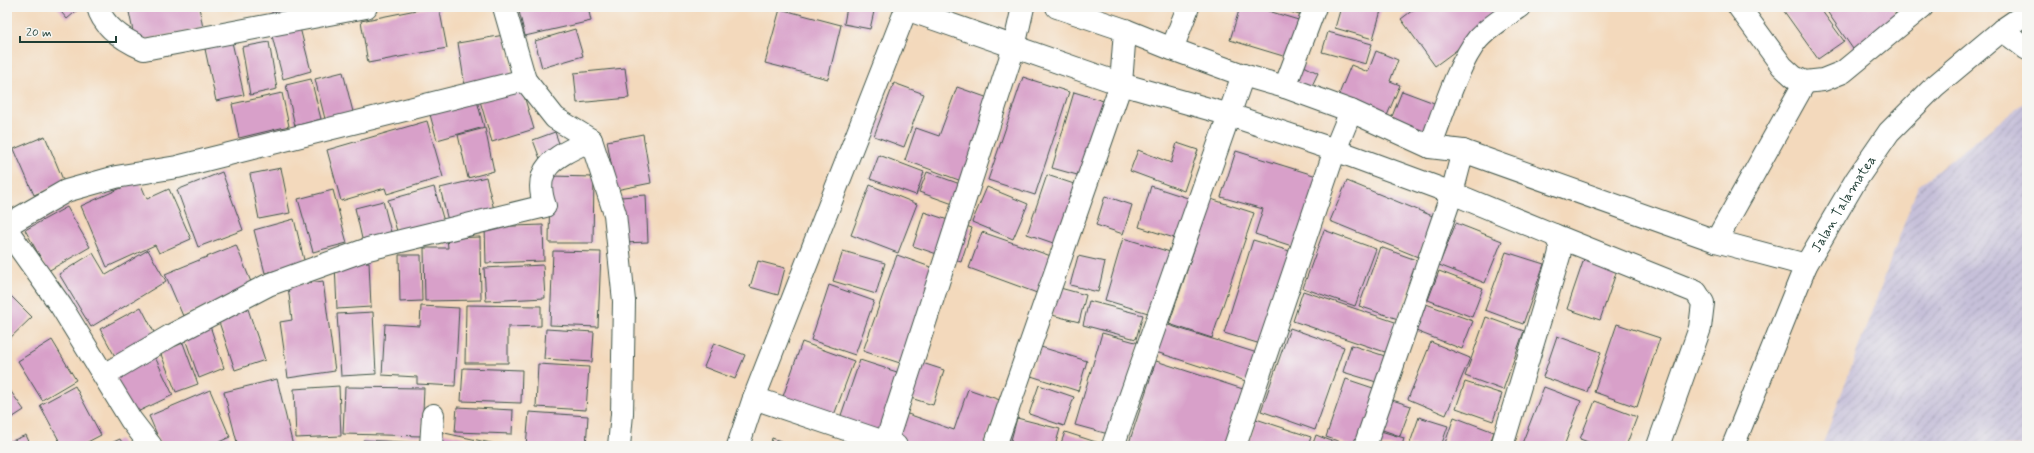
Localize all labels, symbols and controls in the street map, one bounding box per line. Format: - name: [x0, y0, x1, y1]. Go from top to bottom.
- scale bar: [20, 18, 116, 44]
- text: 20 m: [26, 25, 52, 41]
- street label: Jalan Talamatea: [1807, 152, 1880, 256]

